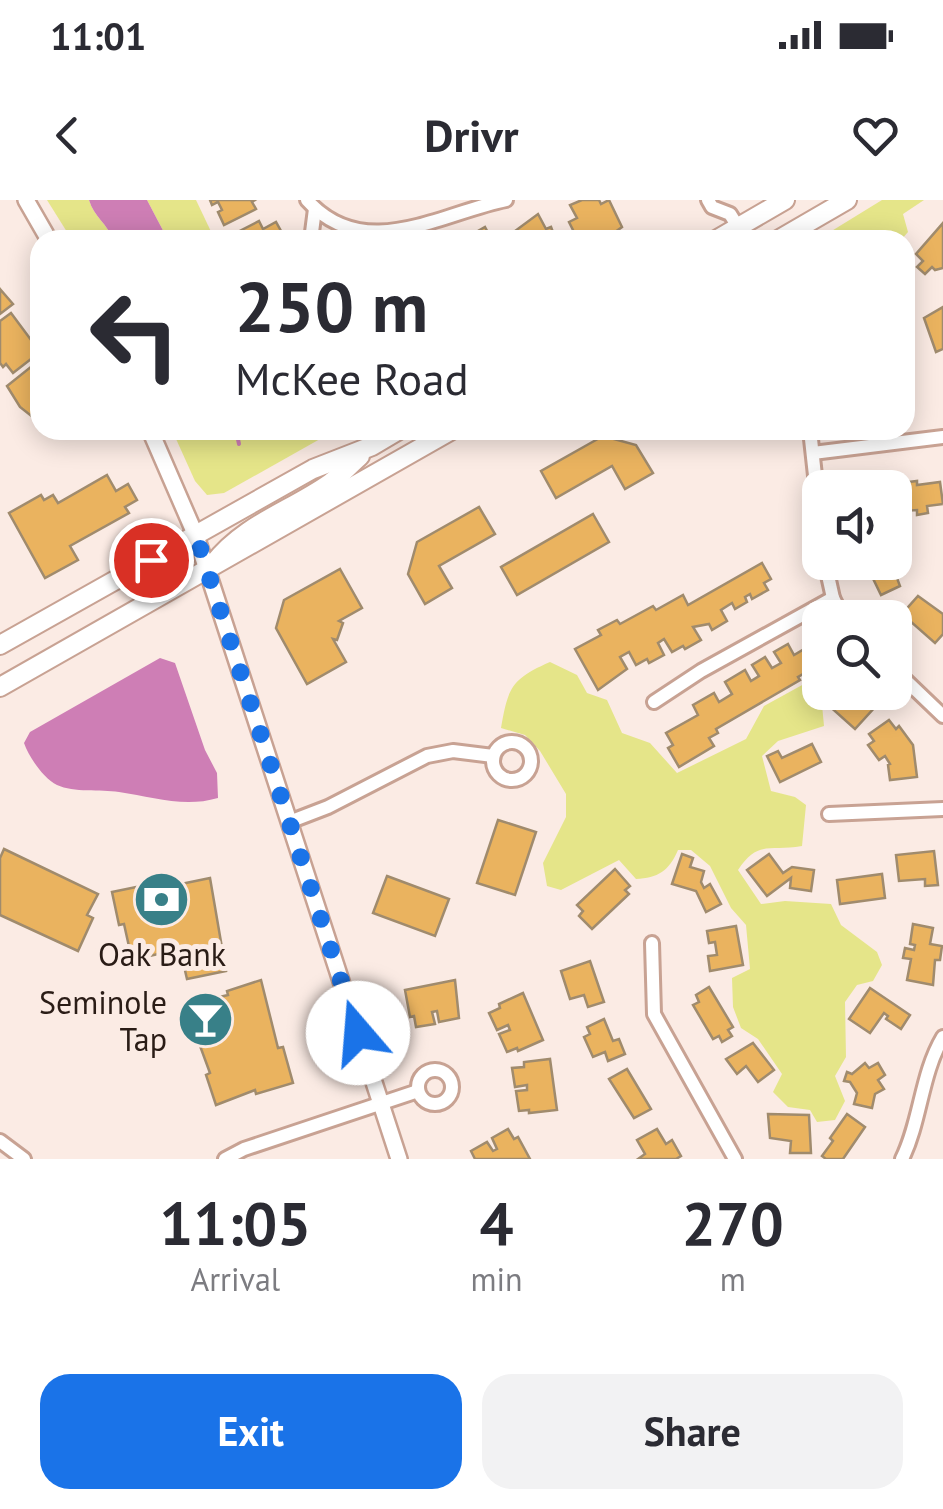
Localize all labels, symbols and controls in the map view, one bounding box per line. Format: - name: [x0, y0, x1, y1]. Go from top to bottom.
- text: 11:01: [50, 11, 146, 60]
- text: Drivr: [424, 106, 519, 164]
- icon: back: [40, 108, 95, 163]
- icon: heart: [848, 108, 903, 163]
- text: 250 m: [235, 261, 428, 351]
- icon: left: [70, 270, 200, 400]
- text: McKee Road: [235, 349, 469, 407]
- map controls: [802, 470, 912, 710]
- button: sound: [802, 470, 912, 580]
- pin: [109, 518, 194, 603]
- icon: arrive: [124, 533, 179, 588]
- button: search: [802, 600, 912, 710]
- bank icon: Oak Bank: [132, 870, 192, 930]
- place label: Oak Bank: [98, 933, 227, 975]
- place label: Seminole Tap: [39, 981, 167, 1060]
- position arrow: [306, 981, 410, 1085]
- bar icon: Seminole Tap: [176, 990, 236, 1050]
- text: 11:05: [159, 1184, 311, 1262]
- text: 4: [480, 1184, 514, 1262]
- text: 270: [682, 1184, 784, 1262]
- text: Arrival: [190, 1258, 280, 1300]
- text: min: [471, 1258, 523, 1300]
- text: m: [720, 1258, 746, 1300]
- button: Exit: [40, 1374, 462, 1489]
- button: Share: [482, 1374, 903, 1489]

